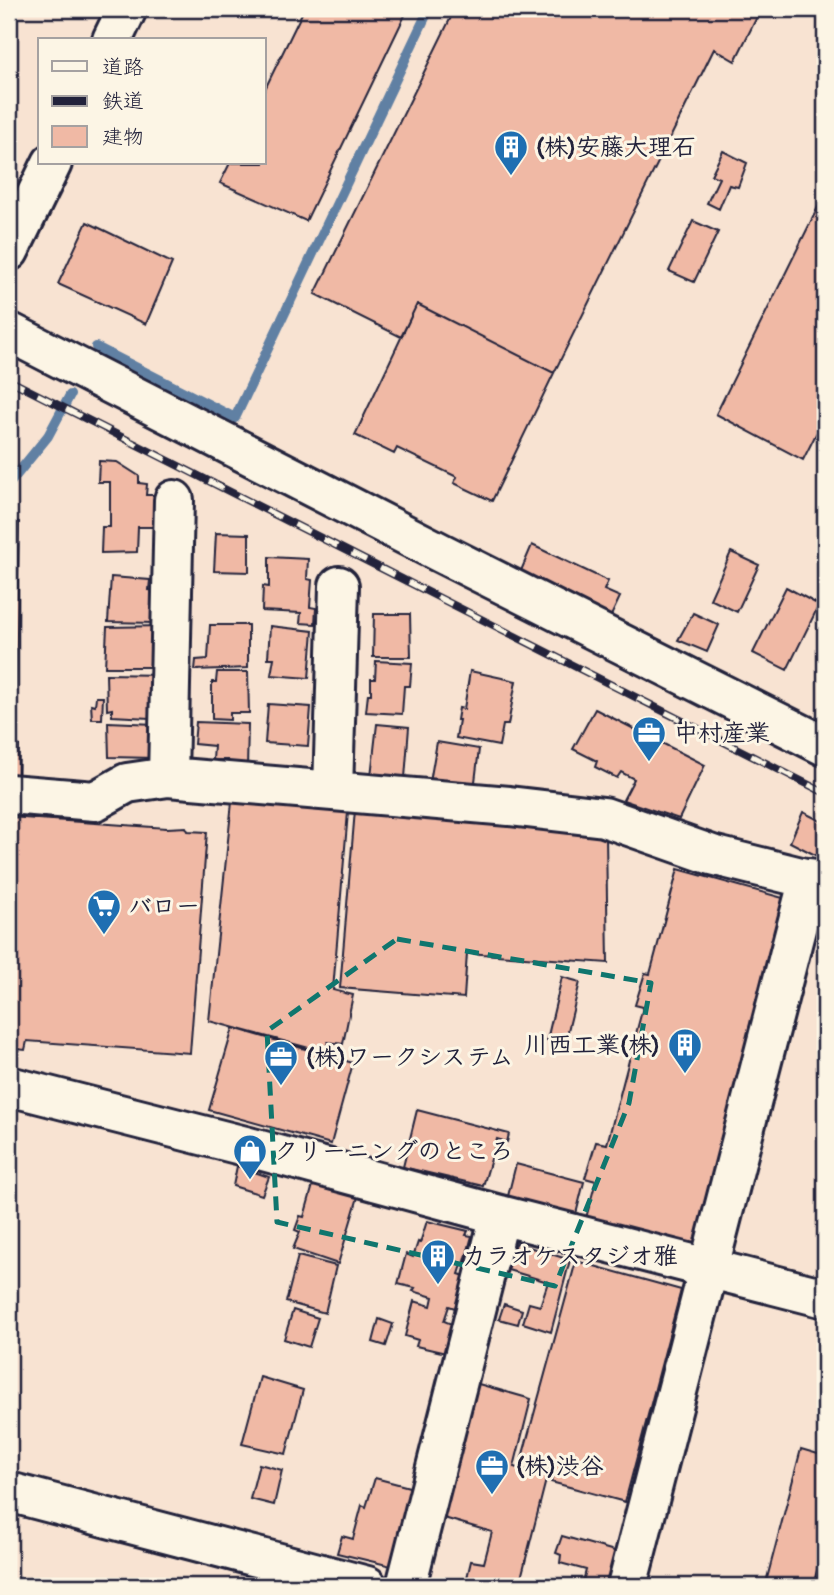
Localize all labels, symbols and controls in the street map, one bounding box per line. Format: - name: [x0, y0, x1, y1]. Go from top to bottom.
- legend: [38, 38, 266, 164]
- text: 道路: [102, 54, 144, 81]
- text: 鉄道: [102, 88, 144, 115]
- text: 建物: [102, 124, 144, 151]
- building icon: (株)安藤大理石: [492, 128, 530, 177]
- place label: (株)安藤大理石: [536, 133, 696, 162]
- office icon: 中村産業: [630, 714, 668, 763]
- place label: 中村産業: [674, 719, 770, 748]
- supermarket icon: バロー: [85, 887, 123, 936]
- place label: バロー: [128, 892, 200, 921]
- building icon: 川西工業(株): [666, 1026, 704, 1075]
- place label: 川西工業(株): [524, 1031, 660, 1060]
- office icon: (株)ワークシステム: [262, 1038, 300, 1087]
- place label: (株)ワークシステム: [306, 1043, 514, 1072]
- shop icon: クリーニングのところ: [231, 1132, 269, 1181]
- place label: クリーニングのところ: [274, 1137, 514, 1166]
- building icon: カラオケスタジオ雅: [419, 1237, 457, 1286]
- place label: カラオケスタジオ雅: [462, 1242, 678, 1271]
- office icon: (株)渋谷: [473, 1447, 511, 1496]
- place label: (株)渋谷: [516, 1452, 604, 1481]

